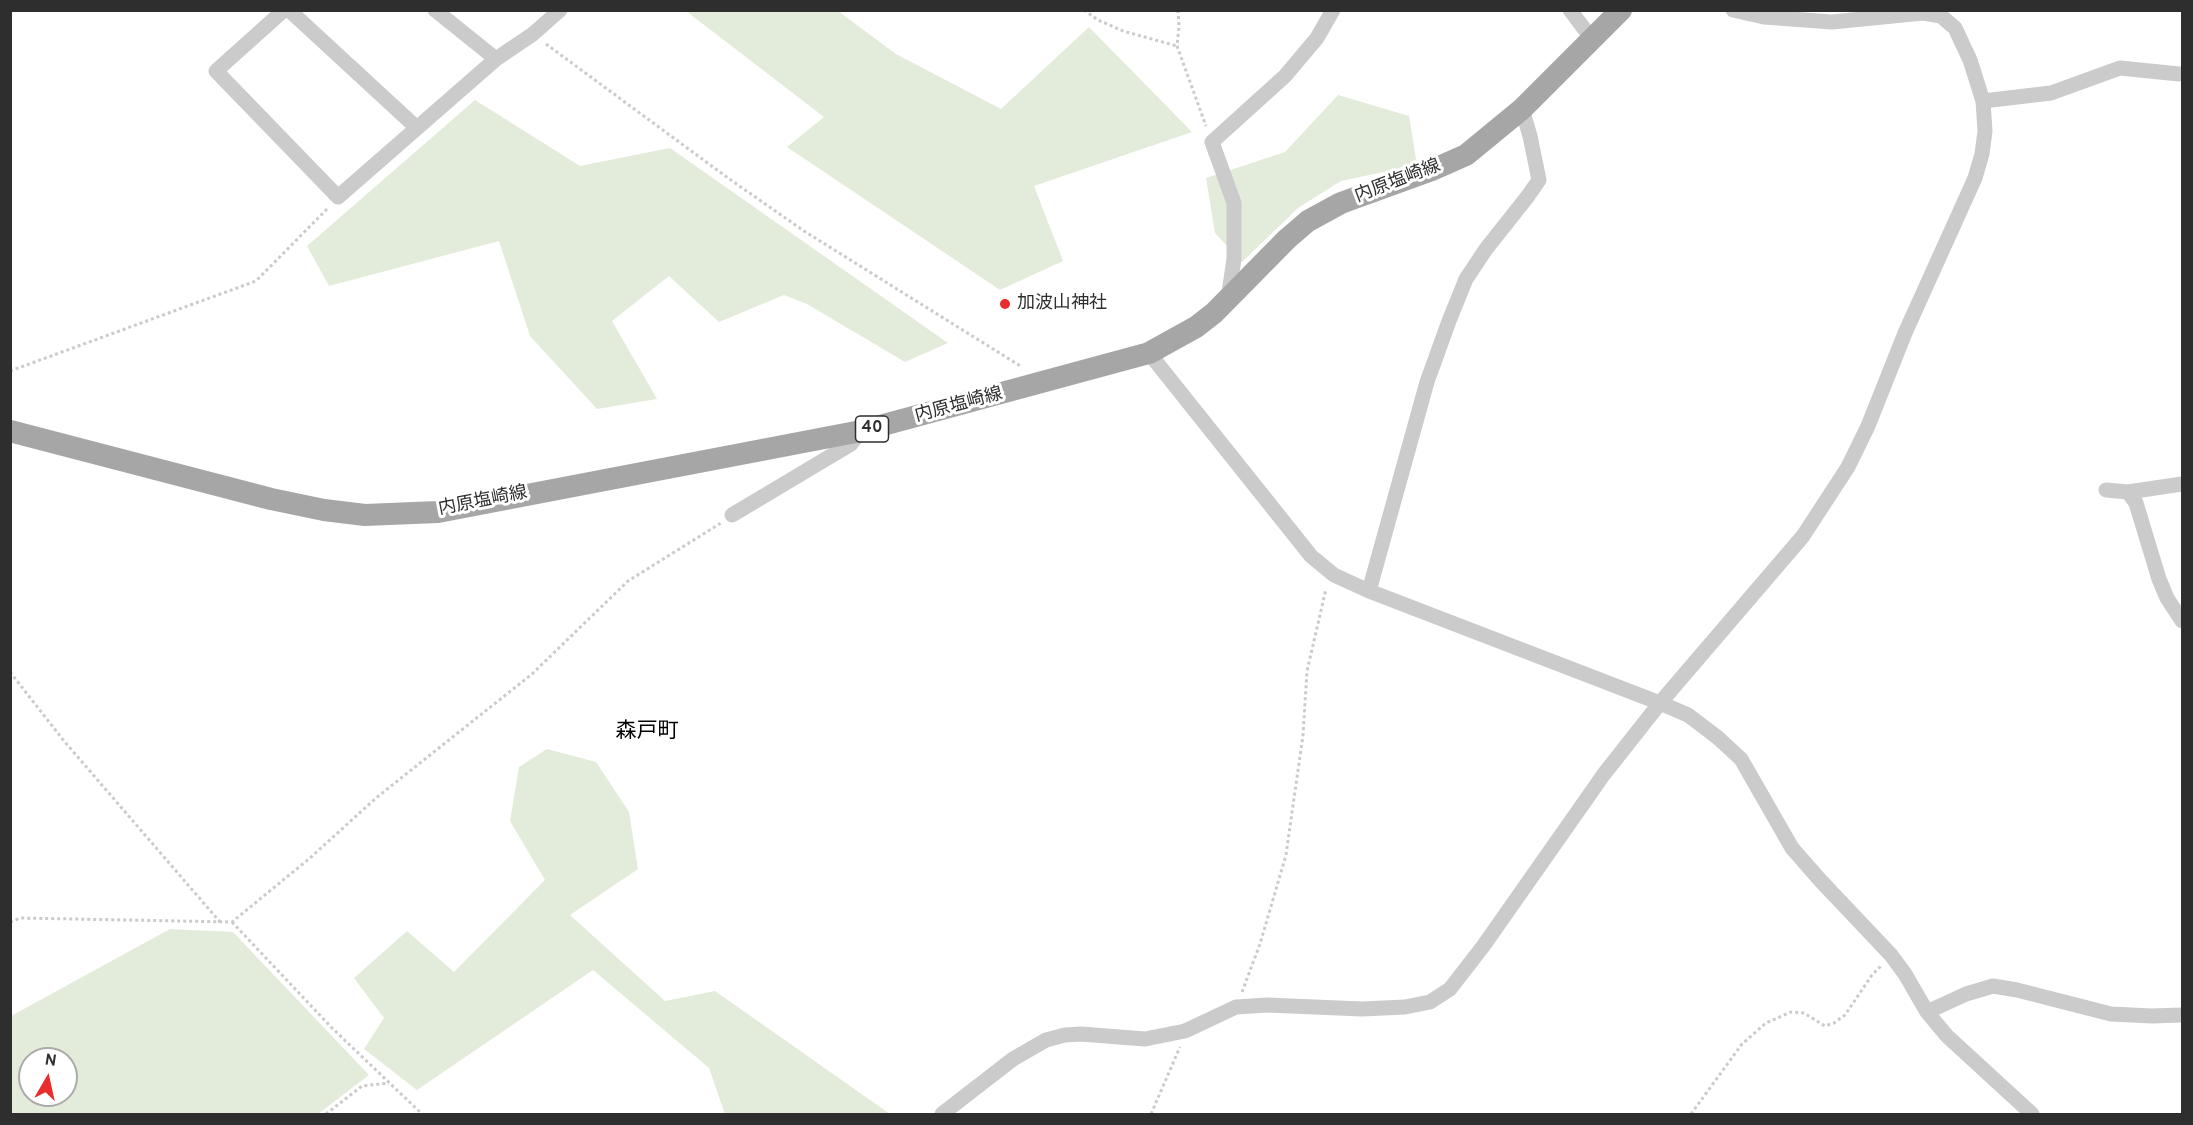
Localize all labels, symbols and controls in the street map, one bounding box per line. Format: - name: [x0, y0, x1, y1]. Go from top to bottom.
- street label: 内原塩崎線: [1352, 156, 1444, 208]
- place label: 加波山神社: [1017, 293, 1107, 315]
- marker: 加波山神社: [998, 297, 1012, 311]
- street label: 内原塩崎線: [913, 384, 1005, 428]
- road number: 40: [856, 416, 888, 442]
- street label: 内原塩崎線: [437, 483, 529, 521]
- district label: 森戸町: [616, 720, 678, 746]
- north arrow: [18, 1047, 78, 1107]
- text: N: [43, 1050, 58, 1072]

